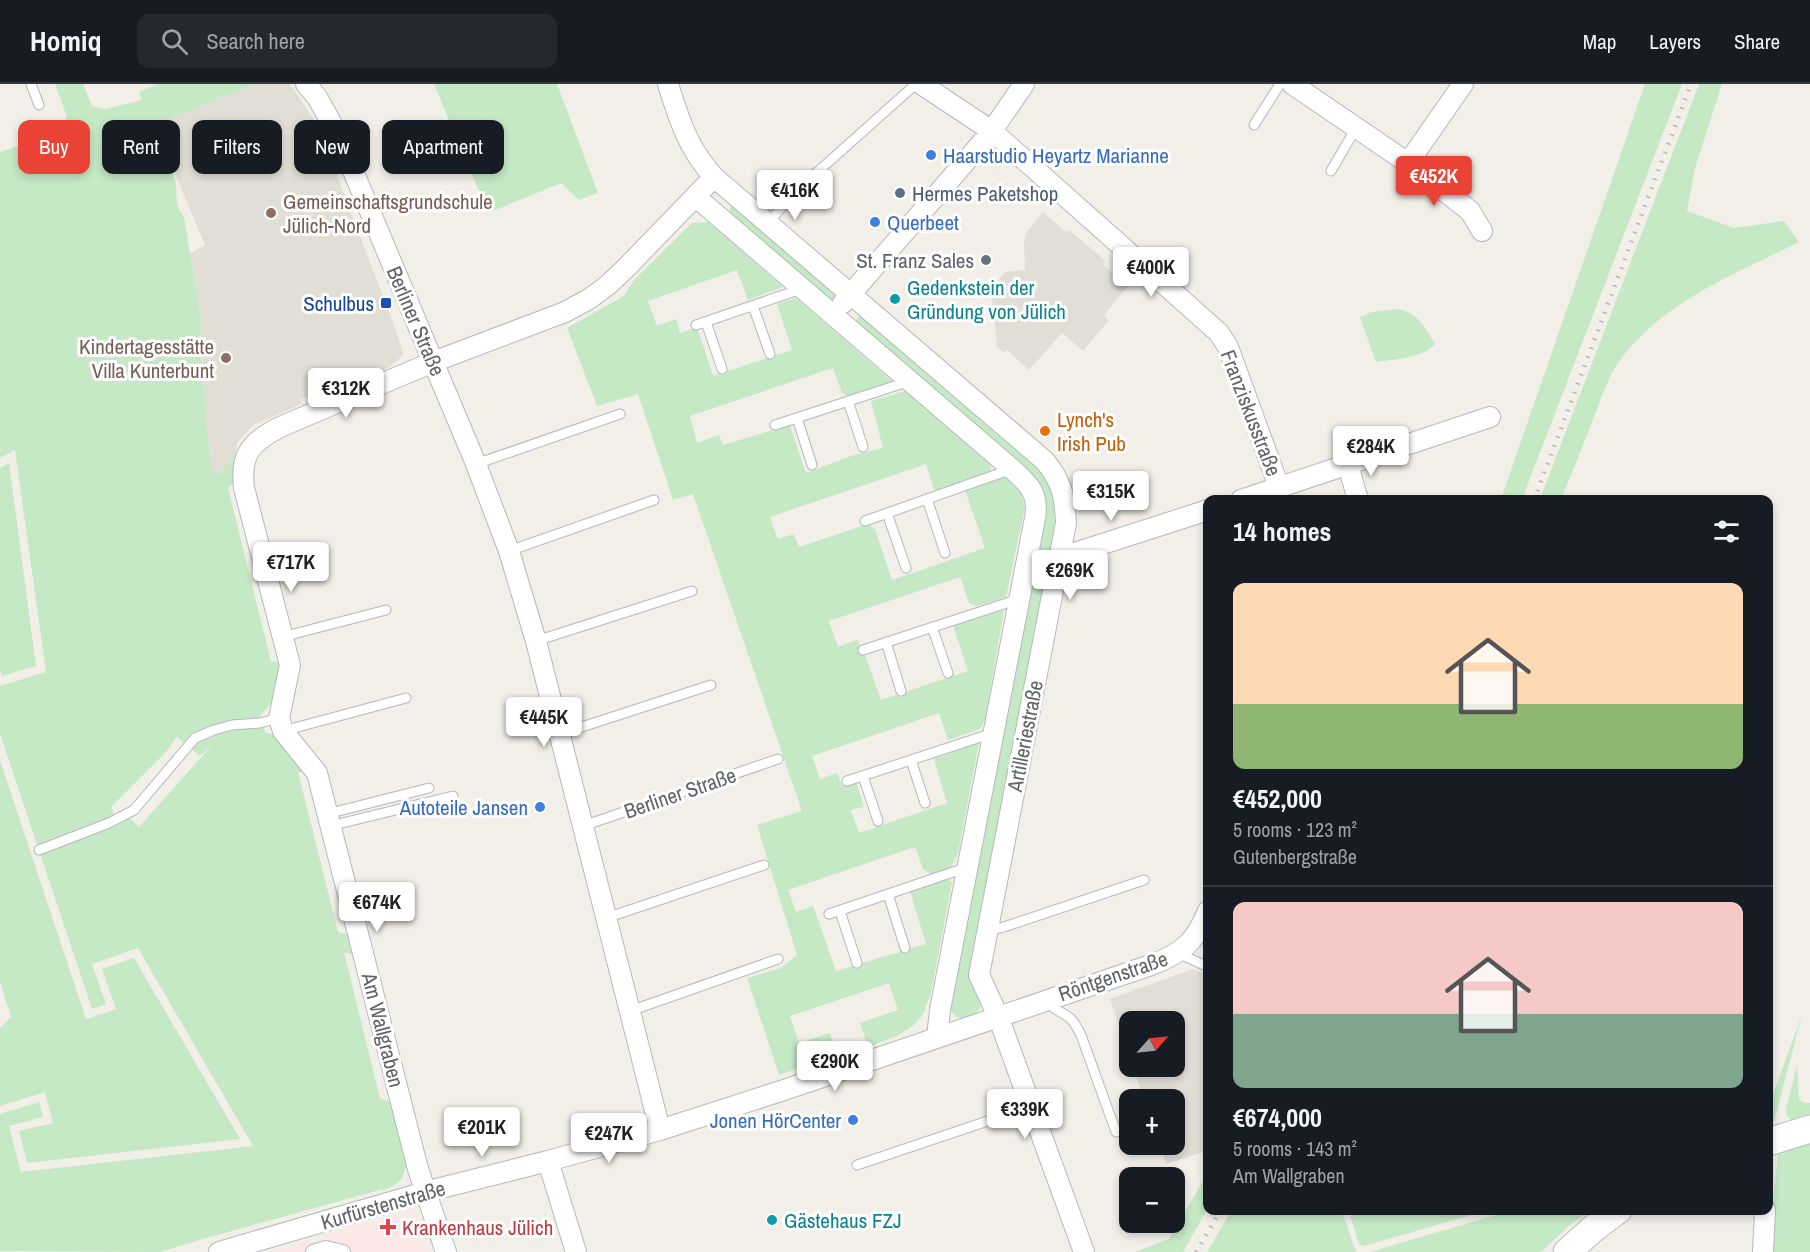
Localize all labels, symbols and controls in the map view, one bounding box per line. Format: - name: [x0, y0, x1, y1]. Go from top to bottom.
- search box: [137, 14, 557, 68]
- text: Homiq: [30, 22, 101, 60]
- icon: search: [158, 25, 191, 58]
- text: Search here: [206, 26, 305, 56]
- text: Map: [1583, 27, 1616, 56]
- text: Layers: [1649, 27, 1701, 56]
- text: Share: [1734, 27, 1780, 56]
- chip: Buy: [18, 120, 90, 174]
- chip: Rent: [102, 120, 180, 174]
- chip: Filters: [192, 120, 282, 174]
- chip: New: [294, 120, 370, 174]
- chip: Apartment: [382, 120, 504, 174]
- place label: Haarstudio Heyartz Marianne: [943, 141, 1169, 170]
- marker: Haarstudio Heyartz Marianne: [924, 148, 938, 162]
- pin: €452K: [1392, 156, 1476, 207]
- text: €452K: [1410, 162, 1458, 189]
- pin: €416K: [753, 170, 837, 221]
- text: €416K: [771, 176, 819, 203]
- place label: Hermes Paketshop: [912, 179, 1058, 208]
- marker: Hermes Paketshop: [893, 186, 907, 200]
- place label: Gemeinschaftsgrundschule Jülich-Nord: [283, 187, 493, 240]
- marker: Gemeinschaftsgrundschule Jülich-Nord: [264, 206, 278, 220]
- place label: Querbeet: [887, 208, 959, 237]
- marker: Querbeet: [868, 215, 882, 229]
- place label: St. Franz Sales: [856, 246, 974, 275]
- pin: €400K: [1109, 247, 1193, 298]
- marker: St. Franz Sales: [979, 253, 993, 267]
- text: €400K: [1127, 253, 1175, 280]
- street label: Berliner Straße: [380, 262, 452, 380]
- place label: Gedenkstein der Gründung von Jülich: [907, 273, 1066, 326]
- place label: Schulbus: [303, 289, 374, 318]
- marker: Gedenkstein der Gründung von Jülich: [888, 292, 902, 306]
- marker: Schulbus: [379, 296, 393, 310]
- place label: Kindertagesstätte Villa Kunterbunt: [79, 332, 214, 385]
- street label: Franziskusstraße: [1214, 346, 1288, 480]
- marker: Kindertagesstätte Villa Kunterbunt: [219, 351, 233, 365]
- pin: €312K: [304, 368, 388, 419]
- text: €312K: [322, 374, 370, 401]
- place label: Lynch's Irish Pub: [1057, 405, 1126, 458]
- marker: Lynch's Irish Pub: [1038, 424, 1052, 438]
- pin: €284K: [1329, 426, 1413, 477]
- text: €284K: [1347, 432, 1395, 459]
- pin: €315K: [1069, 471, 1153, 522]
- text: €315K: [1087, 477, 1135, 504]
- text: 14 homes: [1233, 514, 1331, 549]
- icon: filters: [1710, 515, 1743, 548]
- pin: €717K: [249, 542, 333, 593]
- text: €717K: [267, 548, 315, 575]
- pin: €269K: [1028, 550, 1112, 601]
- text: €269K: [1046, 556, 1094, 583]
- icon: home: [1434, 622, 1542, 730]
- street label: Artilleriestraße: [1000, 678, 1050, 795]
- pin: €445K: [502, 697, 586, 748]
- text: €445K: [520, 703, 568, 730]
- street label: Berliner Straße: [620, 760, 740, 826]
- text: €452,000: [1233, 781, 1322, 816]
- place label: Autoteile Jansen: [399, 793, 528, 822]
- marker: Autoteile Jansen: [533, 800, 547, 814]
- text: 5 rooms · 123 m²: [1233, 816, 1357, 843]
- text: Gutenbergstraße: [1233, 843, 1357, 870]
- pin: €674K: [335, 882, 419, 933]
- text: €674K: [353, 888, 401, 915]
- icon: home: [1434, 941, 1542, 1049]
- street label: Röntgenstraße: [1054, 944, 1172, 1008]
- street label: Am Wallgraben: [355, 969, 411, 1090]
- north arrow: [1119, 1011, 1185, 1077]
- map controls: [1119, 1011, 1185, 1233]
- pin: €290K: [793, 1041, 877, 1092]
- text: €290K: [811, 1047, 859, 1074]
- pin: €339K: [983, 1089, 1067, 1140]
- button: +: [1119, 1089, 1185, 1155]
- text: €339K: [1001, 1095, 1049, 1122]
- text: €674,000: [1233, 1100, 1322, 1135]
- place label: Jonen HörCenter: [710, 1106, 841, 1135]
- pin: €201K: [440, 1107, 524, 1158]
- text: €201K: [458, 1113, 506, 1140]
- pin: €247K: [567, 1113, 651, 1164]
- marker: Jonen HörCenter: [846, 1113, 860, 1127]
- text: €247K: [585, 1119, 633, 1146]
- text: 5 rooms · 143 m²: [1233, 1135, 1357, 1162]
- text: Am Wallgraben: [1233, 1162, 1345, 1189]
- button: −: [1119, 1167, 1185, 1233]
- street label: Kurfürstenstraße: [317, 1173, 449, 1237]
- place label: Gästehaus FZJ: [784, 1206, 902, 1235]
- place label: Krankenhaus Jülich: [402, 1213, 553, 1242]
- marker: Gästehaus FZJ: [765, 1213, 779, 1227]
- marker: Krankenhaus Jülich: [379, 1218, 397, 1236]

